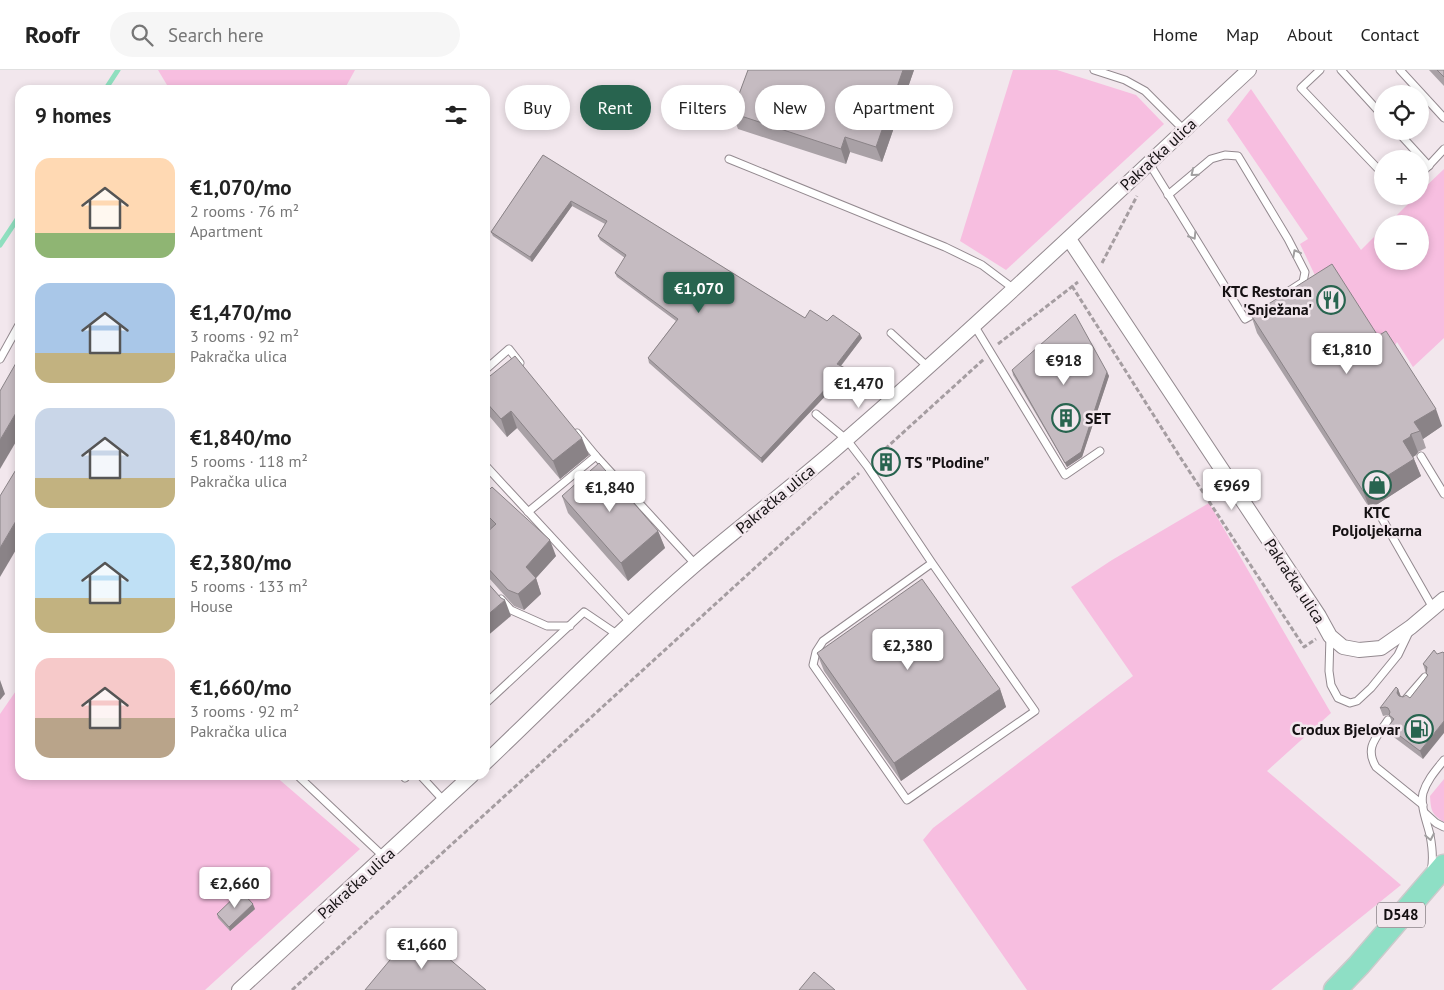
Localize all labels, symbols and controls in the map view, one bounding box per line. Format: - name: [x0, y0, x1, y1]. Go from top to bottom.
- search box: [110, 12, 460, 57]
- text: Roofr: [25, 19, 80, 50]
- icon: search: [128, 21, 156, 49]
- text: Search here: [168, 23, 264, 47]
- text: Home: [1152, 23, 1198, 46]
- text: Map: [1226, 23, 1259, 46]
- text: About: [1287, 23, 1333, 46]
- text: Contact: [1361, 23, 1419, 46]
- chip: Buy: [505, 85, 570, 130]
- chip: Rent: [580, 85, 651, 130]
- chip: Filters: [661, 85, 745, 130]
- chip: New: [755, 85, 825, 130]
- chip: Apartment: [835, 85, 953, 130]
- map controls: [1374, 85, 1429, 270]
- button: locate: [1374, 85, 1429, 140]
- icon: filters: [442, 101, 470, 129]
- text: 9 homes: [35, 102, 111, 129]
- street label: Pakračka ulica: [1116, 114, 1200, 194]
- button: +: [1374, 150, 1429, 205]
- one-way arrow: [1191, 167, 1200, 175]
- text: €1,070/mo: [190, 174, 292, 201]
- icon: home: [75, 178, 135, 238]
- text: 2 rooms · 76 m²: [190, 201, 299, 221]
- button: −: [1374, 215, 1429, 270]
- text: Apartment: [190, 221, 263, 241]
- one-way arrow: [1187, 231, 1197, 240]
- one-way arrow: [1292, 250, 1302, 259]
- pin: €1,070: [658, 272, 740, 314]
- text: €1,070: [674, 278, 724, 298]
- place label: KTC Restoran 'Snježana': [1222, 281, 1312, 319]
- restaurant icon: KTC Restoran 'Snježana': [1316, 285, 1346, 315]
- text: €1,470/mo: [190, 299, 292, 326]
- icon: home: [75, 303, 135, 363]
- text: 3 rooms · 92 m²: [190, 326, 299, 346]
- pin: €1,810: [1306, 332, 1388, 375]
- text: €1,810: [1322, 339, 1372, 359]
- pin: €918: [1034, 344, 1094, 386]
- text: Pakračka ulica: [190, 346, 287, 366]
- text: €918: [1046, 350, 1082, 370]
- pin: €1,470: [818, 366, 900, 409]
- text: €1,470: [834, 373, 884, 393]
- building icon: SET: [1051, 403, 1081, 433]
- place label: SET: [1085, 408, 1111, 428]
- text: €1,840/mo: [190, 424, 292, 451]
- icon: home: [75, 428, 135, 488]
- building icon: TS "Plodine": [871, 447, 901, 477]
- text: 5 rooms · 118 m²: [190, 451, 308, 471]
- place label: TS "Plodine": [905, 452, 990, 472]
- street label: Pakračka ulica: [731, 460, 819, 538]
- pin: €969: [1202, 468, 1262, 511]
- pin: €1,840: [569, 470, 651, 513]
- shop icon: KTC Poljoljekarna: [1362, 470, 1392, 500]
- text: Pakračka ulica: [190, 471, 287, 491]
- text: €969: [1214, 475, 1250, 495]
- text: €1,840: [585, 477, 635, 497]
- place label: KTC Poljoljekarna: [1332, 502, 1422, 540]
- street label: Pakračka ulica: [1260, 535, 1330, 627]
- text: €2,380/mo: [190, 549, 292, 576]
- icon: home: [75, 553, 135, 613]
- text: 5 rooms · 133 m²: [190, 576, 308, 596]
- text: House: [190, 596, 233, 616]
- pin: €2,380: [867, 628, 949, 671]
- text: €2,380: [883, 635, 933, 655]
- text: €1,660/mo: [190, 674, 292, 701]
- icon: home: [75, 678, 135, 738]
- text: 3 rooms · 92 m²: [190, 701, 299, 721]
- fuel station icon: Crodux Bjelovar: [1404, 714, 1434, 744]
- place label: Crodux Bjelovar: [1292, 719, 1400, 739]
- text: Pakračka ulica: [190, 721, 287, 741]
- one-way arrow: [1424, 832, 1435, 841]
- street label: Pakračka ulica: [313, 843, 399, 923]
- pin: €2,660: [194, 866, 276, 909]
- text: €2,660: [210, 873, 260, 893]
- road number: D548: [1377, 902, 1425, 928]
- pin: €1,660: [381, 928, 463, 970]
- text: €1,660: [397, 934, 447, 954]

